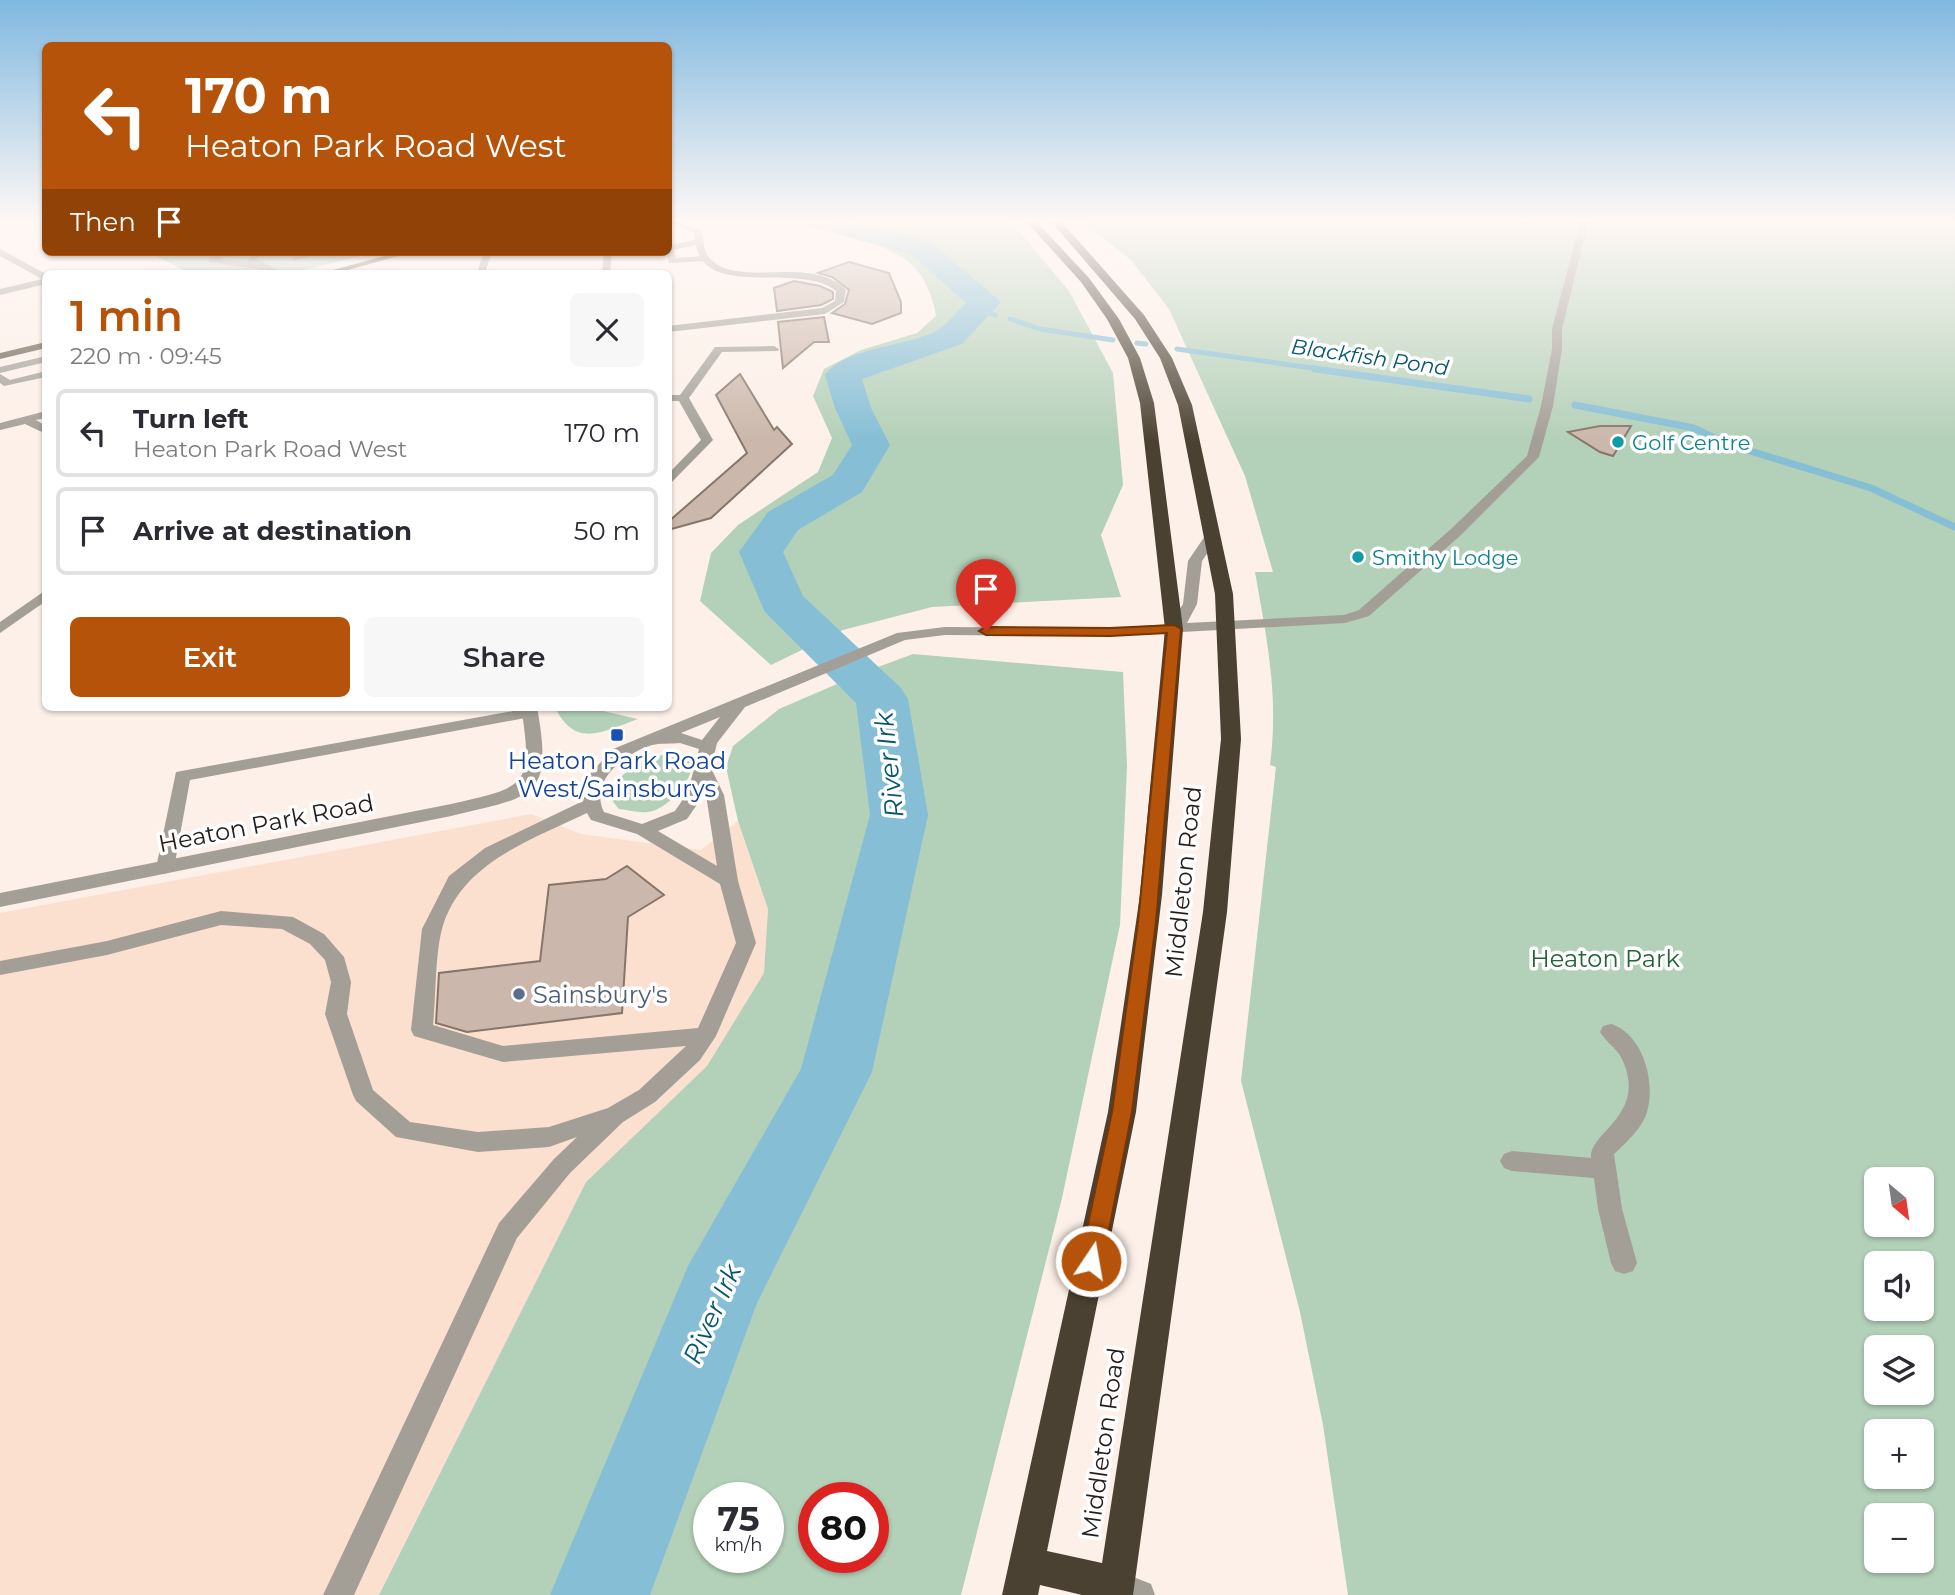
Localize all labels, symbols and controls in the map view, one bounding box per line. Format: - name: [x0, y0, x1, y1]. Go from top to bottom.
- text: 170 m: [185, 66, 332, 125]
- icon: left: [70, 70, 161, 161]
- text: Heaton Park Road West: [185, 126, 566, 165]
- icon: arrive: [150, 203, 188, 241]
- text: Then: [70, 206, 136, 238]
- text: 1 min: [70, 290, 183, 342]
- button: close: [570, 293, 644, 367]
- water label: Blackfish Pond: [1290, 334, 1451, 381]
- text: 220 m · 09:45: [70, 342, 222, 370]
- text: Turn left: [133, 403, 249, 435]
- icon: left: [74, 414, 112, 452]
- text: 170 m: [564, 417, 640, 449]
- place label: Golf Centre: [1632, 430, 1750, 455]
- marker: Golf Centre: [1610, 434, 1626, 450]
- text: Heaton Park Road West: [133, 435, 407, 463]
- icon: arrive: [74, 512, 112, 550]
- text: Arrive at destination: [133, 515, 412, 547]
- text: 50 m: [574, 515, 640, 547]
- place label: Smithy Lodge: [1372, 545, 1519, 570]
- marker: Smithy Lodge: [1350, 549, 1366, 565]
- pin: [956, 559, 1016, 631]
- icon: arrive: [967, 570, 1005, 608]
- button: Exit: [70, 617, 350, 697]
- button: Share: [364, 617, 644, 697]
- water label: River Irk: [867, 709, 910, 819]
- marker: Heaton Park Road West/Sainsburys: [609, 727, 625, 743]
- place label: Heaton Park Road West/Sainsburys: [508, 746, 726, 803]
- street label: Middleton Road: [1159, 785, 1207, 979]
- street label: Heaton Park Road: [156, 788, 376, 858]
- park label: Heaton Park: [1530, 944, 1680, 973]
- place label: Sainsbury's: [533, 980, 668, 1009]
- marker: Sainsbury's: [511, 986, 527, 1002]
- north arrow: [1864, 1167, 1934, 1237]
- map controls: [1864, 1167, 1934, 1573]
- position arrow: [1054, 1224, 1128, 1298]
- button: sound: [1864, 1251, 1934, 1321]
- water label: River Irk: [676, 1258, 749, 1369]
- button: layers: [1864, 1335, 1934, 1405]
- street label: Middleton Road: [1075, 1346, 1131, 1540]
- button: +: [1864, 1419, 1934, 1489]
- speed limit sign: 80: [798, 1482, 889, 1573]
- text: 75: [718, 1497, 759, 1540]
- button: −: [1864, 1503, 1934, 1573]
- text: km/h: [714, 1534, 763, 1556]

